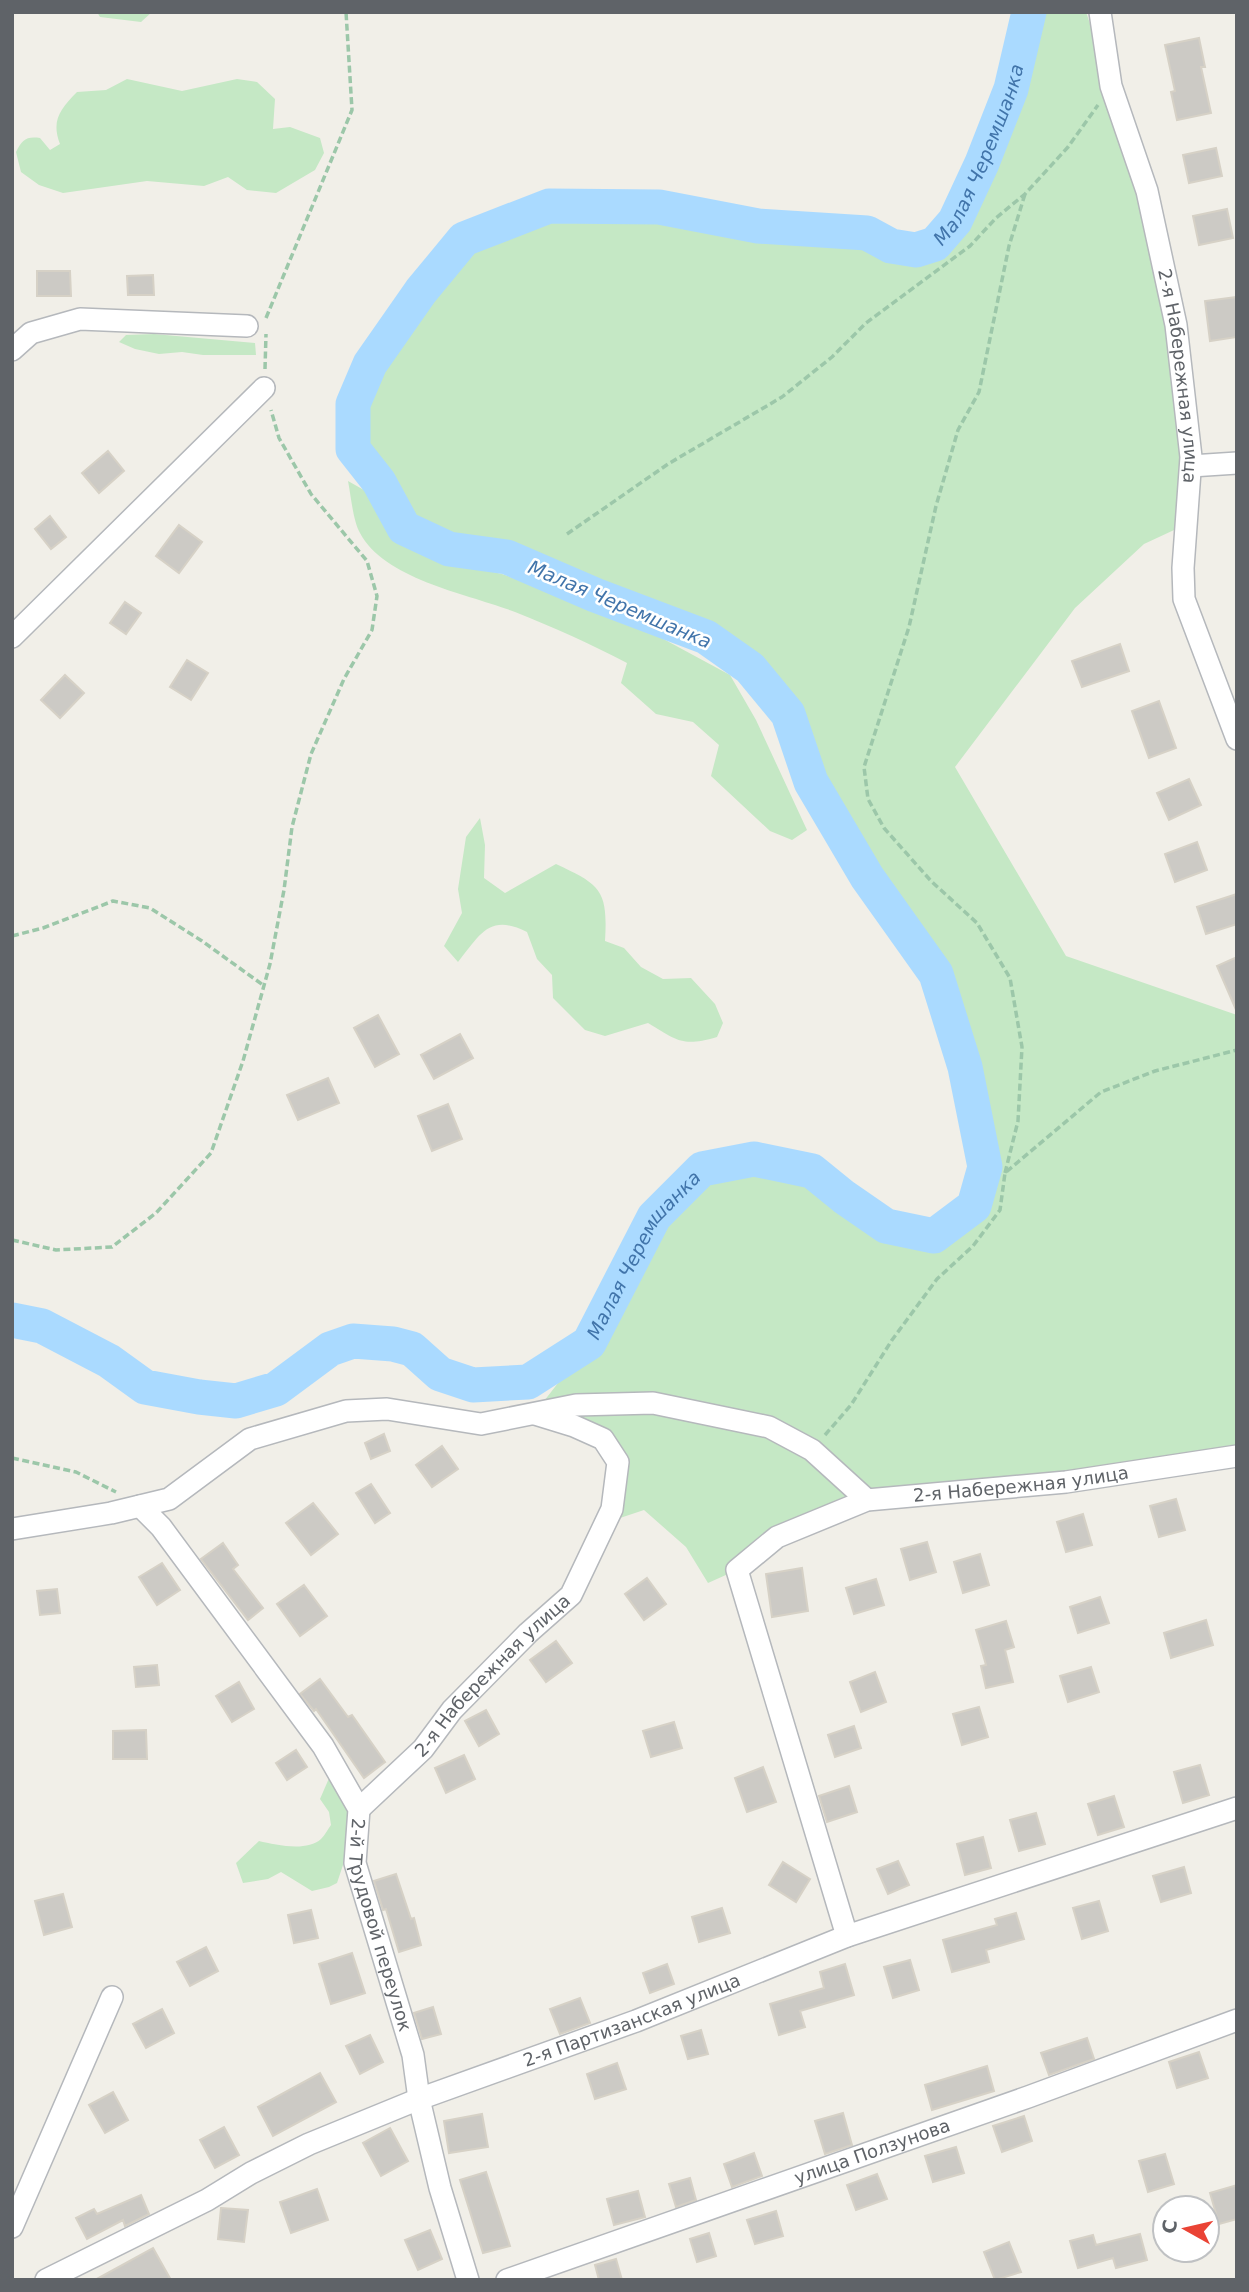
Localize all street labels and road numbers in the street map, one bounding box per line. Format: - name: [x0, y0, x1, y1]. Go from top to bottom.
- street label: 2-я Набережная улица: [1154, 267, 1202, 484]
- street label: 2-я Набережная улица: [912, 1462, 1130, 1506]
- street label: 2-я Набережная улица: [410, 1590, 574, 1761]
- street label: 2-й Трудовой переулок: [345, 1817, 416, 2034]
- street label: 2-я Партизанская улица: [520, 1969, 743, 2071]
- street label: улица Ползунова: [791, 2114, 953, 2188]

